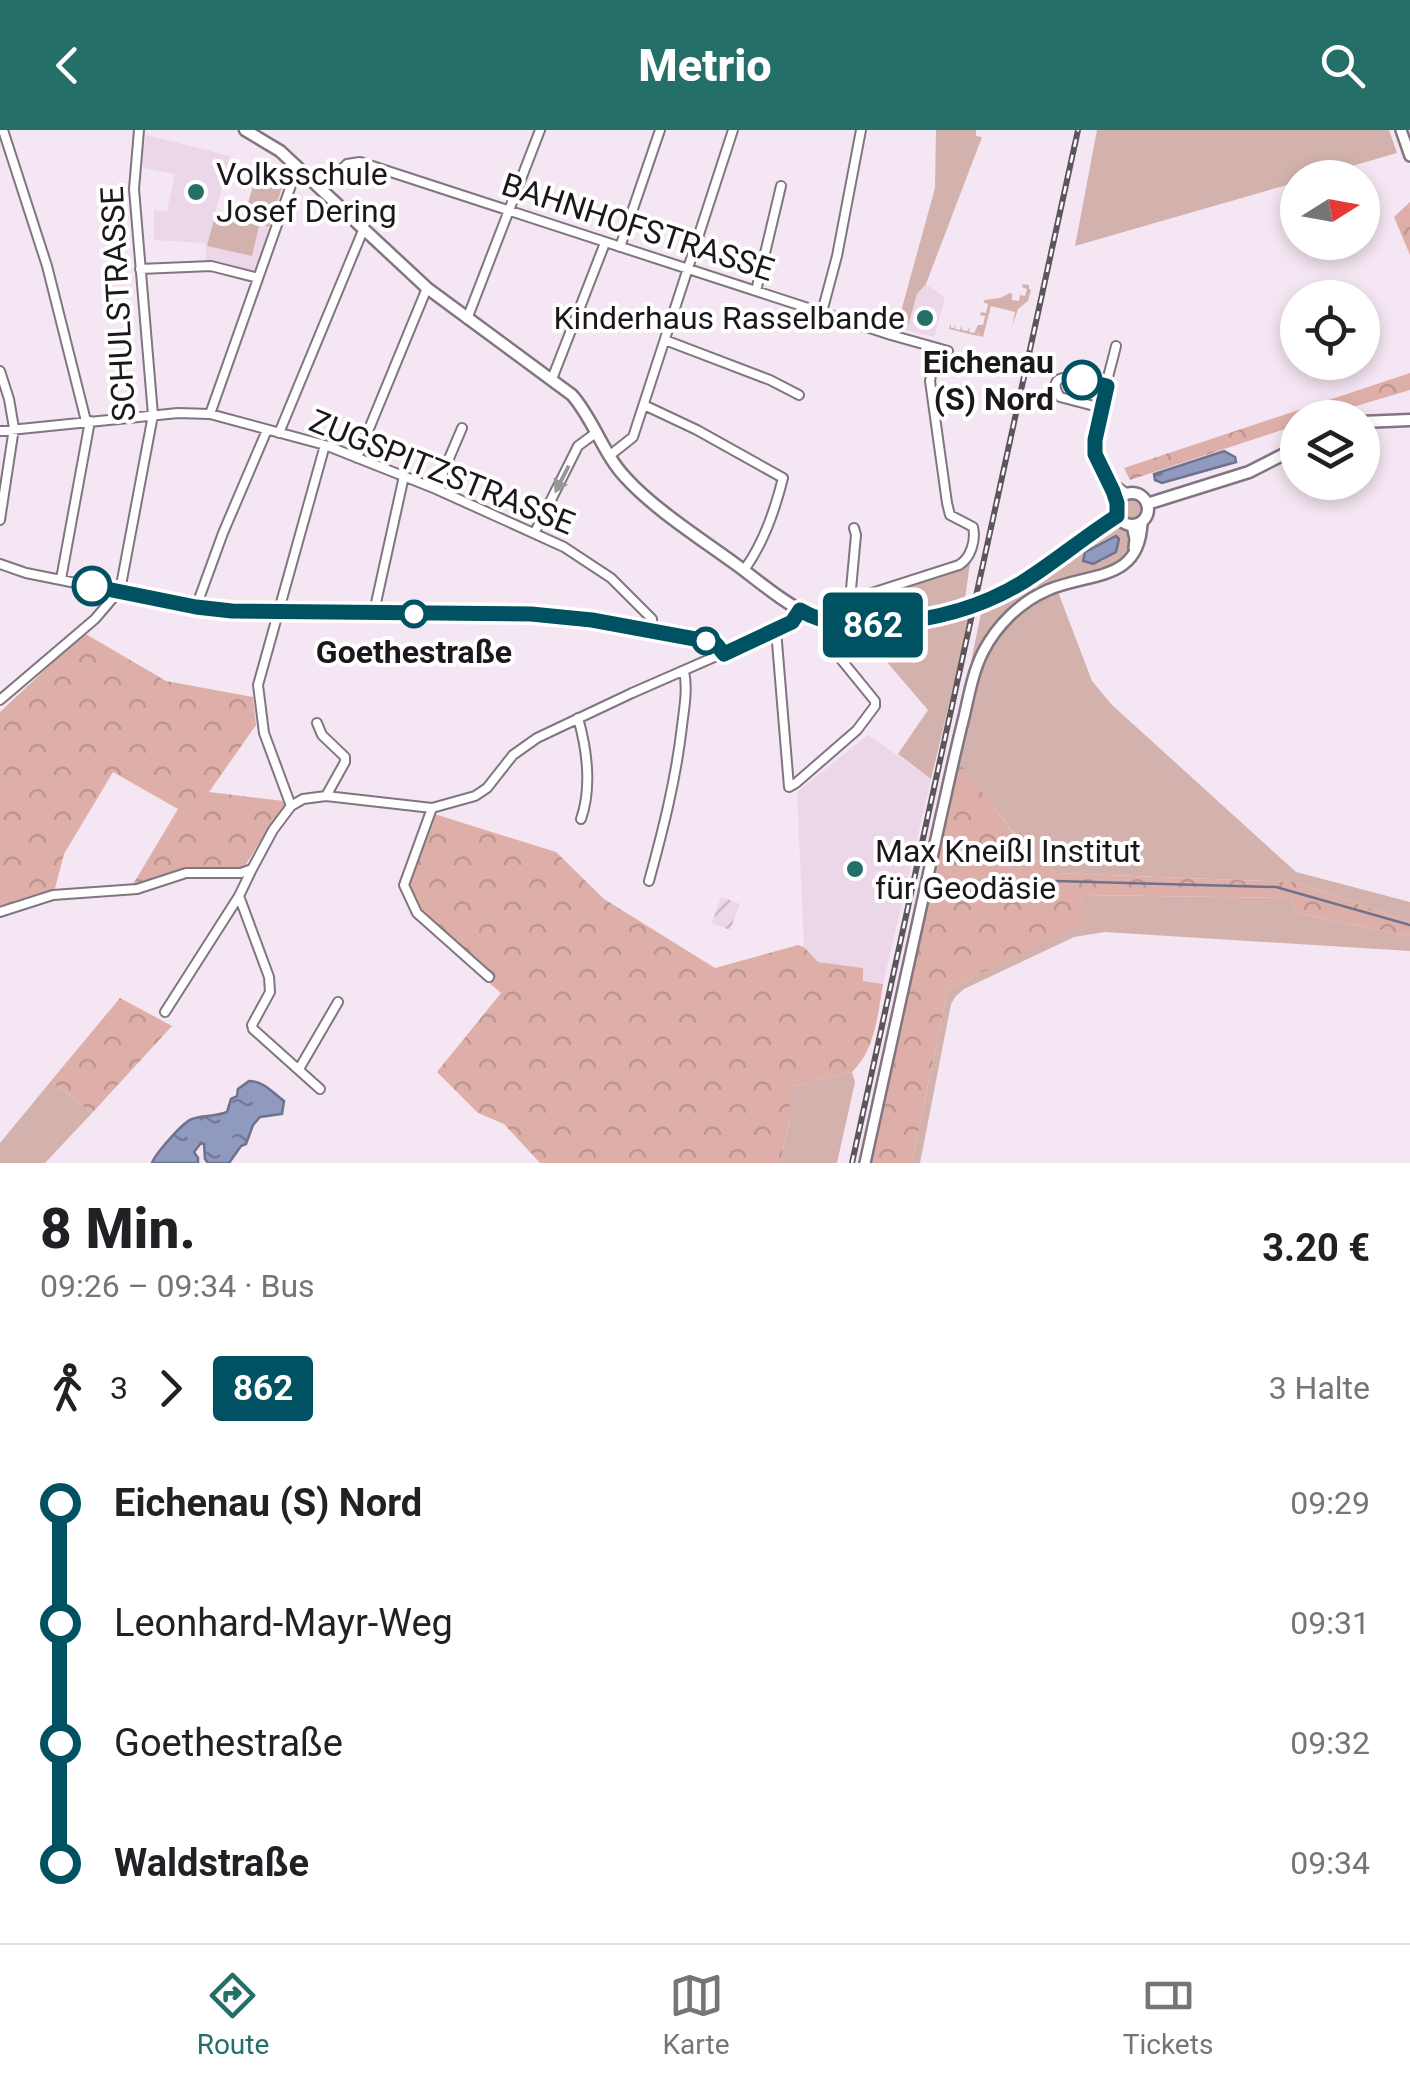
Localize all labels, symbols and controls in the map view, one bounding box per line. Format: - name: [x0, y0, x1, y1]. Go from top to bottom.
- icon: back: [40, 38, 95, 93]
- icon: search: [1315, 38, 1370, 93]
- text: Metrio: [638, 39, 772, 92]
- place label: Volksschule Josef Dering: [216, 155, 397, 230]
- north arrow: [1280, 160, 1380, 260]
- map controls: [1280, 160, 1380, 500]
- street label: BAHNHOFSTRASSE: [497, 165, 779, 289]
- marker: Volksschule Josef Dering: [185, 181, 207, 203]
- street label: SCHULSTRASSE: [93, 185, 143, 423]
- button: locate: [1280, 280, 1380, 380]
- place label: Kinderhaus Rasselbande: [554, 299, 905, 337]
- marker: Kinderhaus Rasselbande: [914, 307, 936, 329]
- place label: Eichenau (S) Nord: [923, 343, 1054, 418]
- marker: Eichenau (S) Nord: [1063, 361, 1101, 399]
- button: layers: [1280, 400, 1380, 500]
- street label: ZUGSPITZSTRASSE: [304, 402, 580, 542]
- one-way arrow: [553, 464, 570, 493]
- unlabelled marker: [73, 567, 111, 605]
- line badge: 862: [816, 592, 930, 658]
- marker: Goethestraße: [401, 601, 427, 627]
- text: 862: [843, 605, 903, 646]
- unlabelled marker: [693, 628, 719, 654]
- place label: Goethestraße: [316, 633, 512, 671]
- place label: Max Kneißl Institut für Geodäsie: [875, 832, 1141, 907]
- marker: Max Kneißl Institut für Geodäsie: [844, 858, 866, 880]
- text: 8 Min.: [40, 1197, 196, 1261]
- text: 3.20 €: [1262, 1226, 1370, 1270]
- text: 09:26 – 09:34 · Bus: [40, 1267, 315, 1305]
- icon: walk: [40, 1361, 95, 1416]
- icon: forward: [143, 1361, 198, 1416]
- text: 862: [233, 1368, 293, 1409]
- text: 3: [110, 1369, 128, 1407]
- text: 3 Halte: [1269, 1369, 1370, 1407]
- text: Eichenau (S) Nord: [114, 1481, 422, 1525]
- text: 09:29: [1290, 1484, 1370, 1522]
- text: Leonhard-Mayr-Weg: [114, 1601, 453, 1645]
- text: 09:31: [1290, 1604, 1370, 1642]
- text: Goethestraße: [114, 1721, 343, 1765]
- text: 09:32: [1290, 1724, 1370, 1762]
- text: Waldstraße: [114, 1841, 309, 1885]
- text: 09:34: [1290, 1844, 1370, 1882]
- tab: Route: [197, 1968, 269, 2061]
- tab: Karte: [663, 1968, 730, 2061]
- tab: Tickets: [1123, 1968, 1213, 2061]

